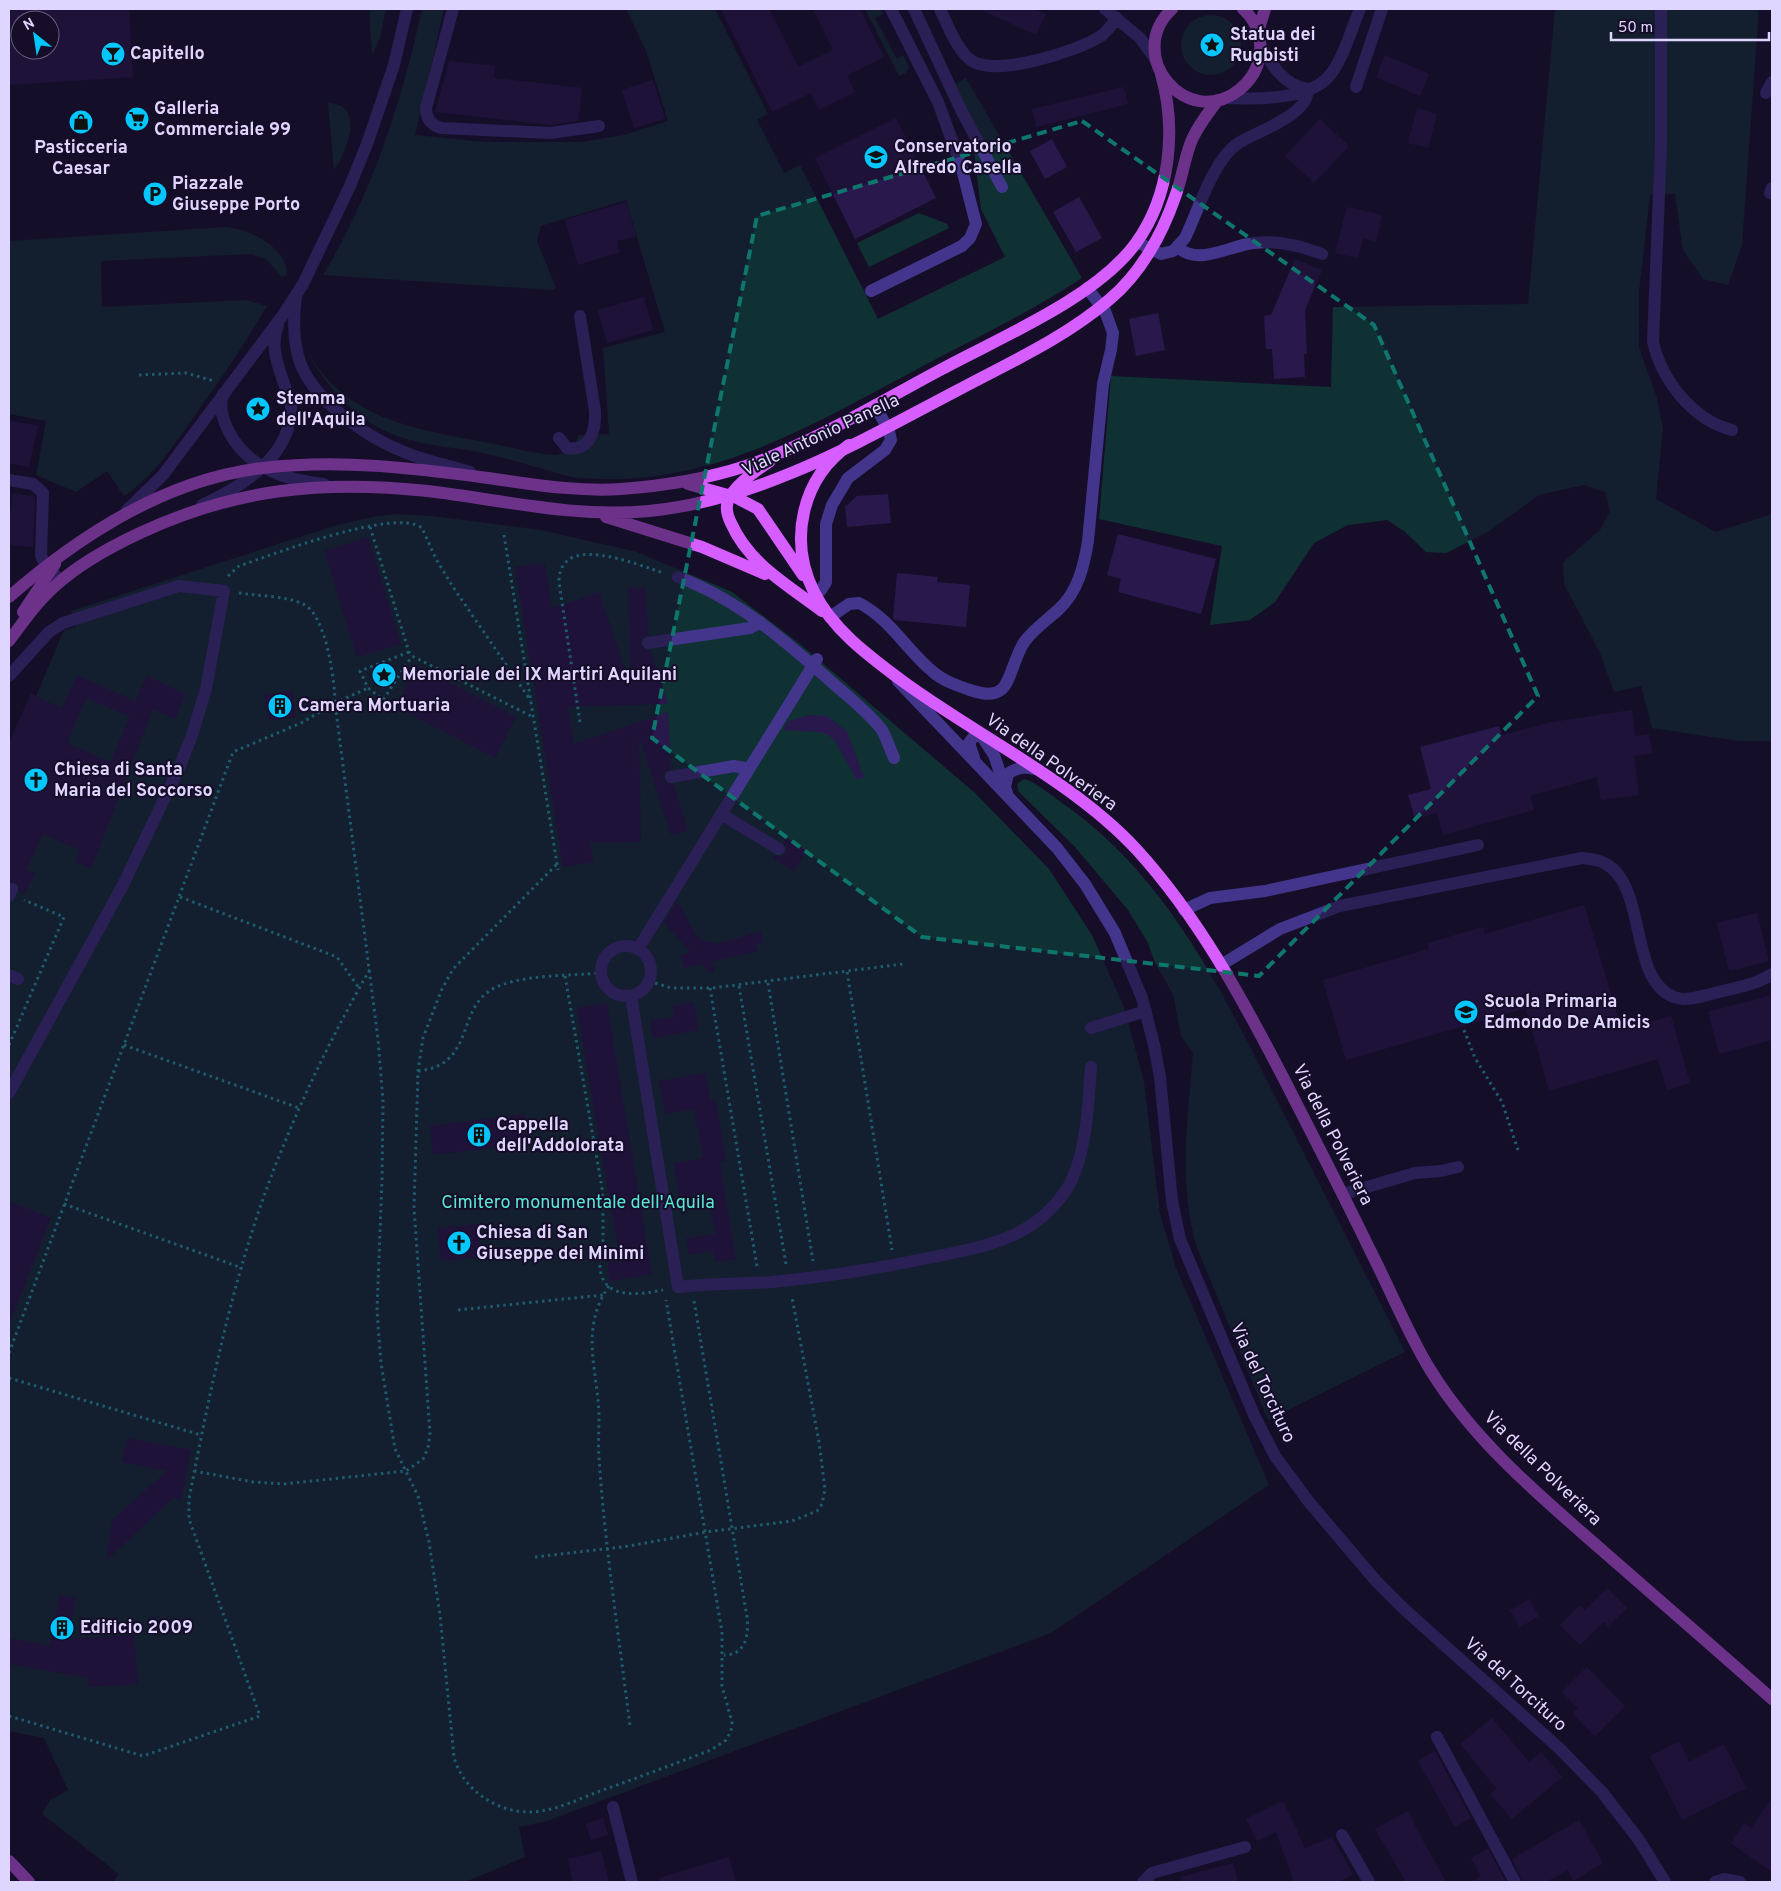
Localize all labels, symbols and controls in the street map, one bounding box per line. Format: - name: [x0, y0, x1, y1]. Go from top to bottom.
- north arrow: [10, 10, 60, 60]
- scale bar: [1611, 10, 1768, 42]
- text: N: [21, 15, 38, 35]
- text: 50 m: [1618, 19, 1653, 38]
- place label: Statua dei Rugbisti: [1230, 24, 1316, 68]
- place icon: Statua dei Rugbisti: [1199, 32, 1225, 58]
- bar icon: Capitello: [100, 41, 126, 67]
- place label: Capitello: [130, 43, 205, 66]
- place label: Galleria Commerciale 99: [154, 98, 291, 142]
- supermarket icon: Galleria Commerciale 99: [124, 106, 150, 132]
- shop icon: Pasticceria Caesar: [68, 109, 94, 135]
- place label: Conservatorio Alfredo Casella: [894, 136, 1022, 180]
- place label: Pasticceria Caesar: [34, 137, 128, 181]
- school or university icon: Conservatorio Alfredo Casella: [863, 144, 889, 170]
- place label: Piazzale Giuseppe Porto: [172, 173, 300, 217]
- parking icon: Piazzale Giuseppe Porto: [142, 181, 168, 207]
- place label: Stemma dell'Aquila: [276, 388, 365, 432]
- street label: Viale Antonio Panella: [739, 389, 903, 483]
- place icon: Stemma dell'Aquila: [245, 396, 271, 422]
- place icon: Memoriale dei IX Martiri Aquilani: [371, 662, 397, 688]
- place label: Memoriale dei IX Martiri Aquilani: [402, 664, 677, 687]
- building icon: Camera Mortuaria: [267, 693, 293, 719]
- place label: Camera Mortuaria: [298, 695, 450, 718]
- street label: Via della Polveriera: [981, 709, 1121, 817]
- place label: Chiesa di Santa Maria del Soccorso: [54, 759, 213, 803]
- church icon: Chiesa di Santa Maria del Soccorso: [23, 767, 49, 793]
- place label: Scuola Primaria Edmondo De Amicis: [1484, 991, 1651, 1035]
- school or university icon: Scuola Primaria Edmondo De Amicis: [1453, 999, 1479, 1025]
- street label: Via della Polveriera: [1286, 1060, 1378, 1210]
- place label: Cappella dell'Addolorata: [496, 1114, 624, 1158]
- building icon: Cappella dell'Addolorata: [466, 1122, 492, 1148]
- park label: Cimitero monumentale dell'Aquila: [441, 1192, 715, 1215]
- place label: Chiesa di San Giuseppe dei Minimi: [476, 1222, 644, 1266]
- church icon: Chiesa di San Giuseppe dei Minimi: [446, 1230, 472, 1256]
- street label: Via del Torcituro: [1224, 1319, 1300, 1447]
- street label: Via della Polveriera: [1478, 1407, 1606, 1531]
- building icon: Edificio 2009: [49, 1615, 75, 1641]
- place label: Edificio 2009: [80, 1617, 193, 1640]
- street label: Via del Torcituro: [1459, 1633, 1571, 1737]

